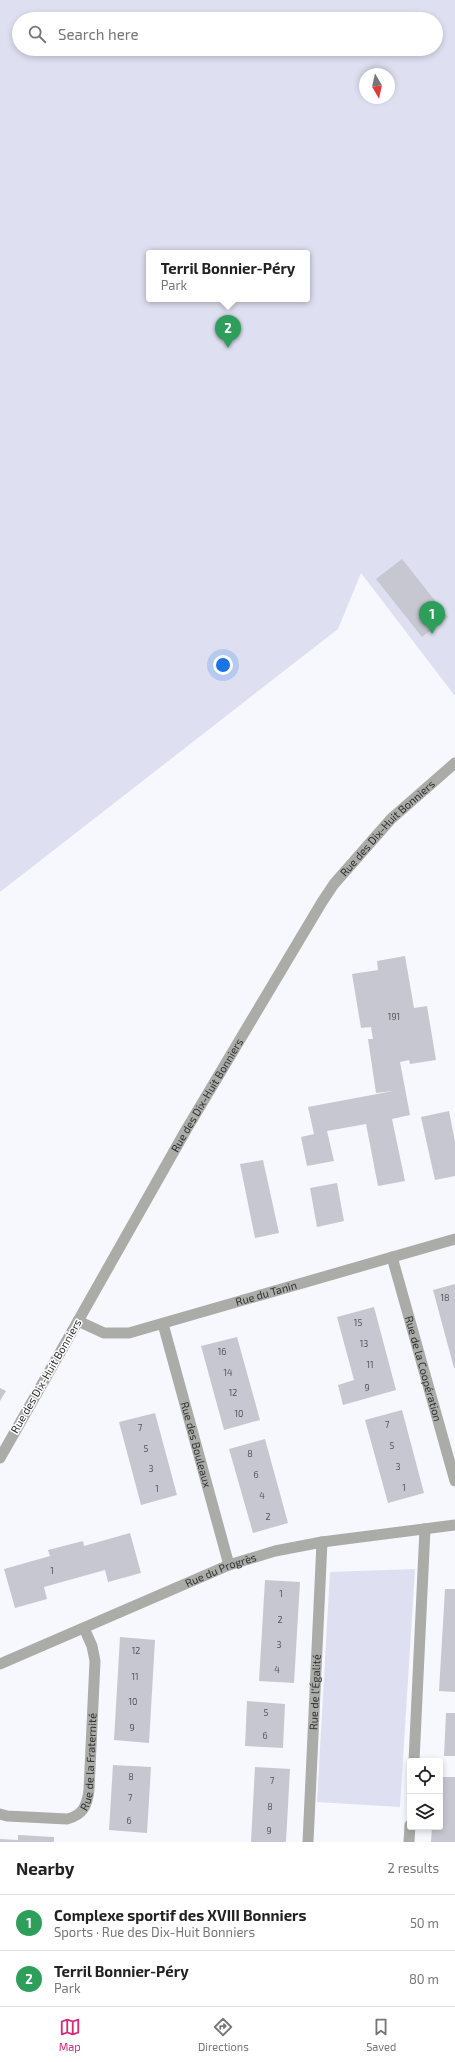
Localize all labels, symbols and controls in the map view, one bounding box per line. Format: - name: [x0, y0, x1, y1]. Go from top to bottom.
- search box: [12, 12, 443, 56]
- icon: search: [26, 23, 48, 45]
- text: Search here: [58, 25, 139, 43]
- north arrow: [359, 68, 395, 104]
- popup: [146, 250, 310, 302]
- text: Terril Bonnier-Péry: [161, 259, 295, 277]
- text: Park: [161, 277, 187, 293]
- pin: 2: [215, 315, 241, 348]
- pin: 1: [419, 601, 445, 634]
- your location: [213, 655, 233, 675]
- street label: Rue des Dix-Huit Bonniers: [337, 777, 437, 879]
- house number: 191: [388, 1011, 400, 1022]
- street label: Rue des Dix-Huit Bonniers: [168, 1035, 245, 1154]
- street label: Rue du Tanin: [234, 1278, 298, 1308]
- house number: 18: [440, 1292, 450, 1303]
- street label: Rue de la Coopération: [403, 1314, 445, 1423]
- street label: Rue des Dix-Huit Bonniers: [8, 1316, 84, 1435]
- house number: 15: [354, 1317, 362, 1328]
- house number: 13: [360, 1338, 368, 1349]
- house number: 16: [218, 1346, 226, 1357]
- house number: 11: [366, 1359, 374, 1370]
- house number: 14: [223, 1367, 233, 1378]
- house number: 9: [364, 1382, 370, 1393]
- house number: 12: [229, 1387, 237, 1398]
- street label: Rue des Bouleaux: [179, 1400, 214, 1489]
- house number: 10: [234, 1408, 244, 1419]
- house number: 7: [385, 1419, 390, 1430]
- house number: 7: [138, 1422, 143, 1433]
- house number: 5: [390, 1440, 395, 1451]
- house number: 5: [144, 1443, 149, 1454]
- house number: 8: [247, 1448, 253, 1459]
- house number: 3: [395, 1461, 401, 1472]
- house number: 3: [148, 1463, 154, 1474]
- house number: 6: [253, 1469, 259, 1480]
- house number: 1: [402, 1482, 406, 1493]
- house number: 1: [155, 1483, 159, 1494]
- house number: 4: [259, 1490, 265, 1501]
- house number: 2: [265, 1511, 271, 1522]
- street label: Rue du Progrès: [183, 1550, 258, 1589]
- house number: 1: [50, 1565, 54, 1576]
- house number: 1: [279, 1588, 283, 1599]
- house number: 2: [277, 1614, 283, 1625]
- house number: 3: [276, 1639, 282, 1650]
- house number: 12: [132, 1645, 140, 1656]
- street label: Rue de l'Égalité: [306, 1654, 323, 1730]
- house number: 4: [274, 1664, 280, 1675]
- house number: 11: [131, 1671, 139, 1682]
- house number: 10: [128, 1696, 138, 1707]
- house number: 5: [264, 1707, 269, 1718]
- street label: Rue de la Fraternité: [77, 1713, 99, 1813]
- house number: 9: [129, 1722, 135, 1733]
- house number: 6: [262, 1730, 268, 1741]
- map controls: [407, 1758, 443, 1830]
- button: locate: [407, 1758, 443, 1794]
- house number: 8: [128, 1771, 134, 1782]
- house number: 7: [270, 1775, 275, 1786]
- house number: 7: [128, 1792, 133, 1803]
- button: layers: [407, 1794, 443, 1830]
- house number: 8: [267, 1801, 273, 1812]
- house number: 6: [126, 1815, 132, 1826]
- house number: 9: [266, 1825, 272, 1836]
- text: Nearby: [16, 1858, 74, 1878]
- text: 2 results: [387, 1860, 439, 1876]
- text: Complexe sportif des XVIII Bonniers: [54, 1906, 306, 1924]
- text: 1: [26, 1915, 32, 1931]
- text: 50 m: [410, 1915, 439, 1931]
- text: Sports · Rue des Dix-Huit Bonniers: [54, 1924, 255, 1940]
- text: Terril Bonnier-Péry: [54, 1962, 189, 1980]
- text: 2: [25, 1971, 33, 1987]
- text: 80 m: [409, 1971, 439, 1987]
- text: Park: [54, 1980, 81, 1996]
- tab: Map: [59, 2016, 81, 2053]
- tab: Directions: [198, 2016, 249, 2053]
- tab: Saved: [366, 2016, 396, 2053]

